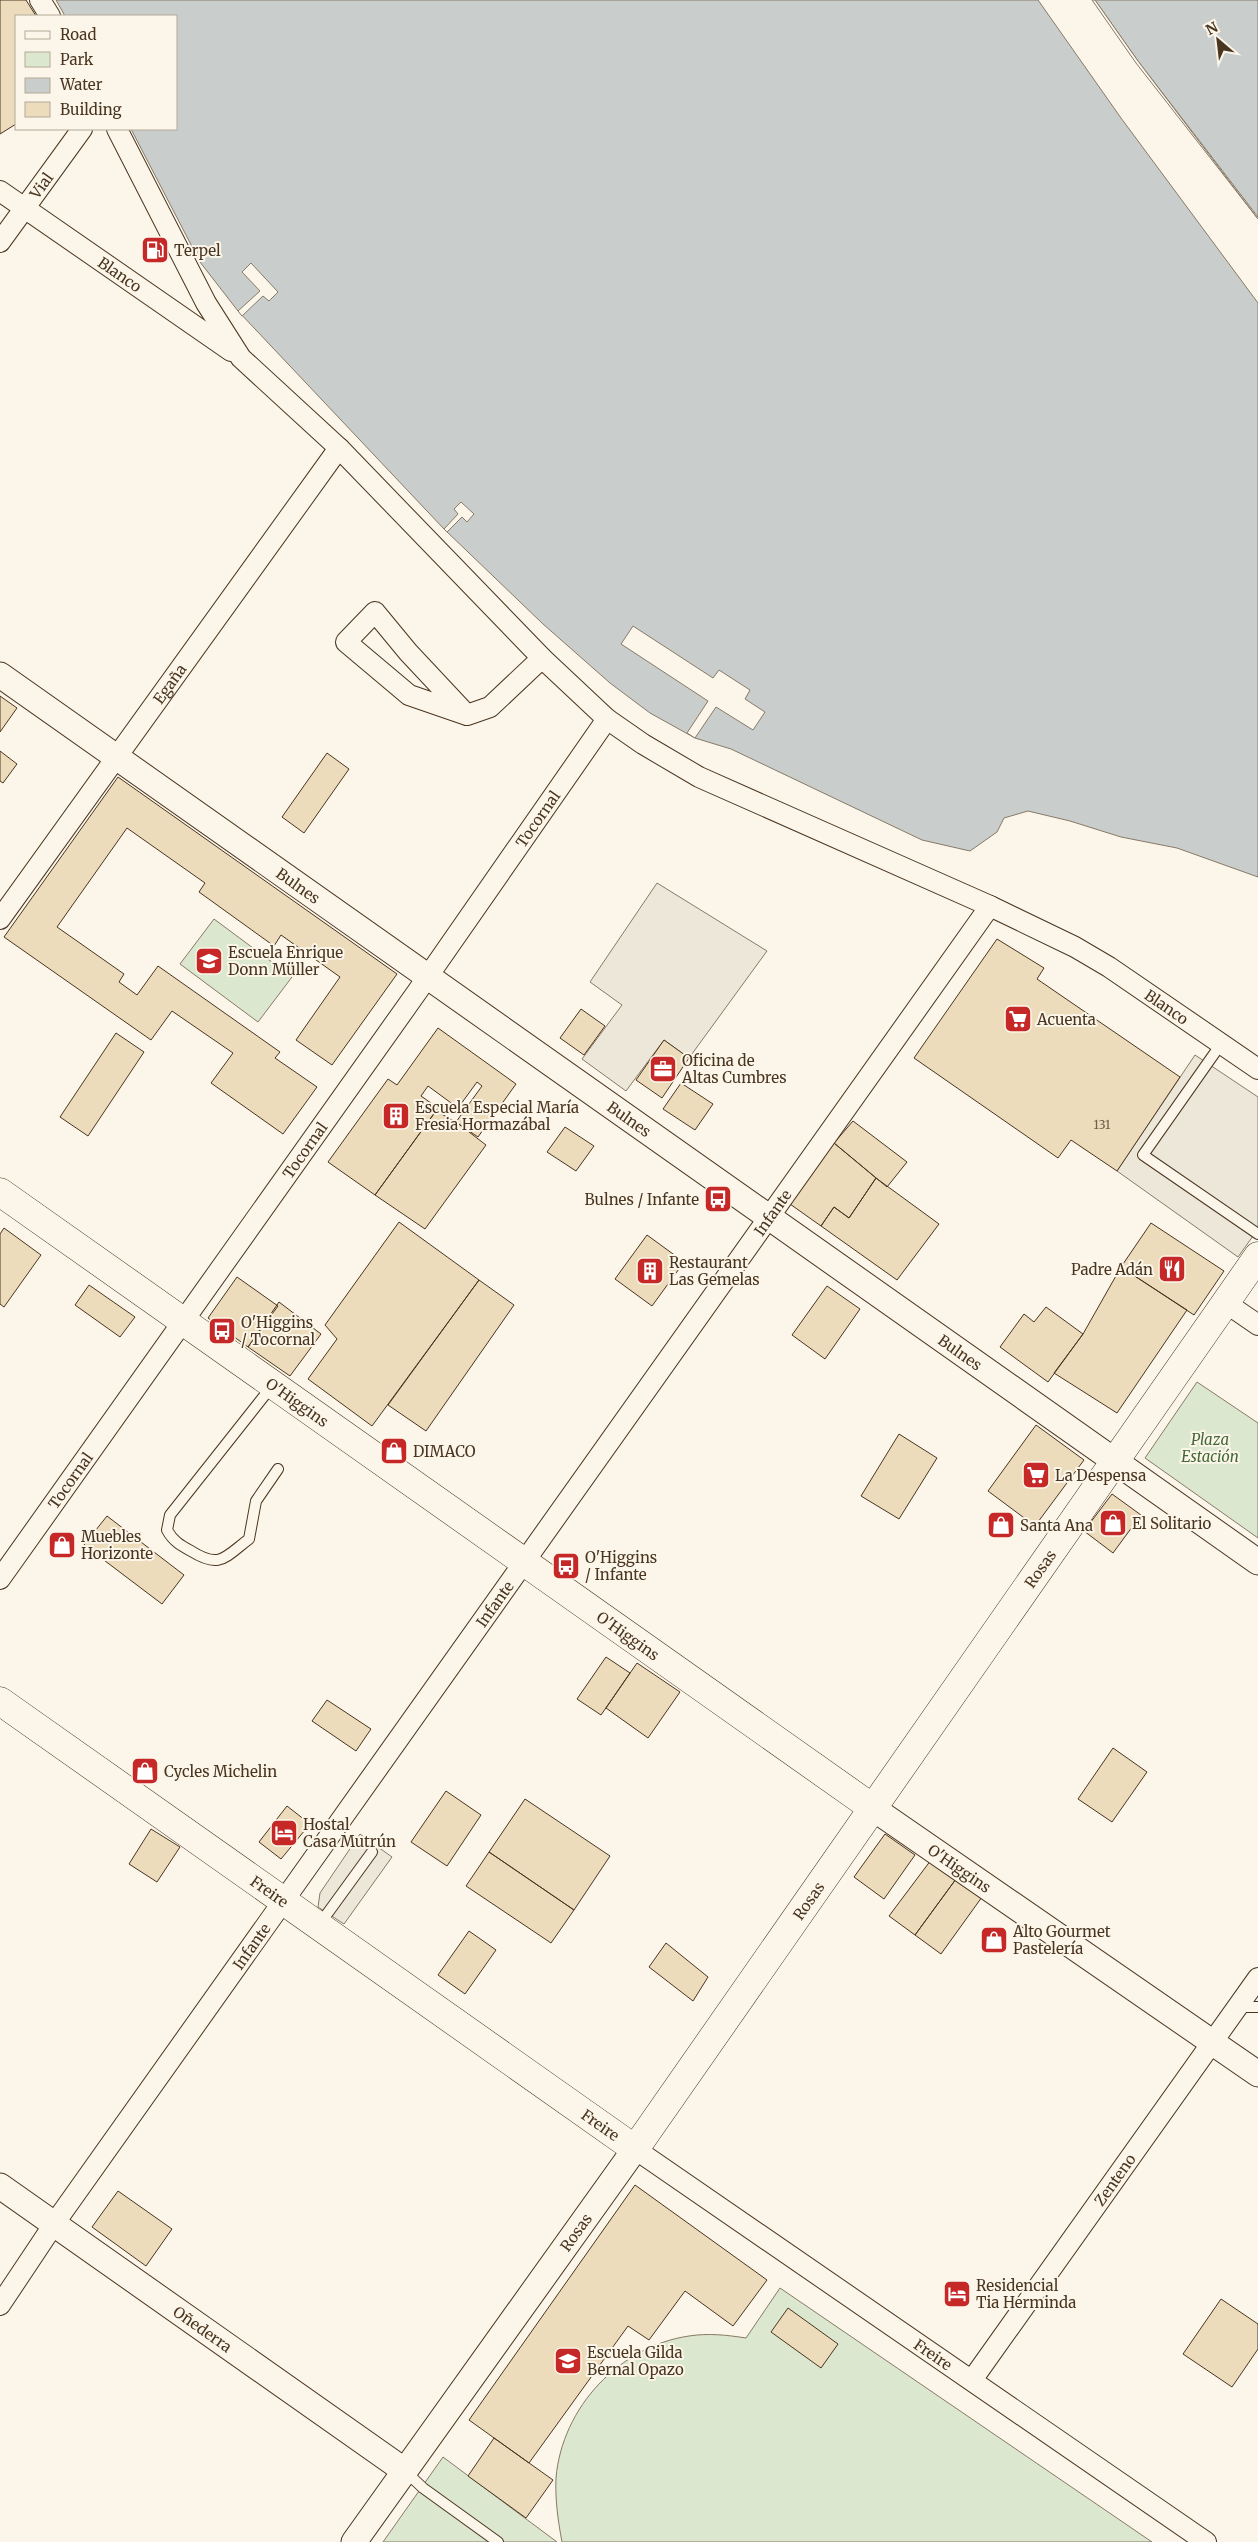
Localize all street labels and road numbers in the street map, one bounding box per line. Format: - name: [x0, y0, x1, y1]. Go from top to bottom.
- street label: Vial: [25, 168, 57, 203]
- street label: Blanco: [95, 252, 146, 296]
- street label: Egaña: [149, 660, 190, 707]
- street label: Tocornal: [511, 787, 564, 851]
- street label: Bulnes: [273, 863, 324, 907]
- street label: Blanco: [1141, 985, 1193, 1028]
- street label: Bulnes: [604, 1097, 655, 1141]
- street label: Tocornal: [278, 1118, 331, 1182]
- street label: Infante: [750, 1186, 795, 1239]
- street label: Bulnes: [935, 1330, 986, 1374]
- street label: O'Higgins: [262, 1373, 332, 1431]
- street label: Tocornal: [44, 1448, 97, 1512]
- street label: Rosas: [1020, 1546, 1060, 1591]
- street label: Infante: [472, 1577, 517, 1631]
- street label: O'Higgins: [593, 1607, 663, 1664]
- street label: O'Higgins: [924, 1840, 995, 1896]
- street label: Freire: [247, 1871, 292, 1911]
- street label: Rosas: [788, 1878, 828, 1923]
- street label: Infante: [228, 1919, 274, 1973]
- street label: Freire: [578, 2105, 623, 2145]
- street label: Zenteno: [1090, 2150, 1140, 2209]
- street label: Rosas: [556, 2209, 596, 2255]
- street label: Oñederra: [170, 2302, 236, 2356]
- street label: Freire: [910, 2334, 956, 2374]

